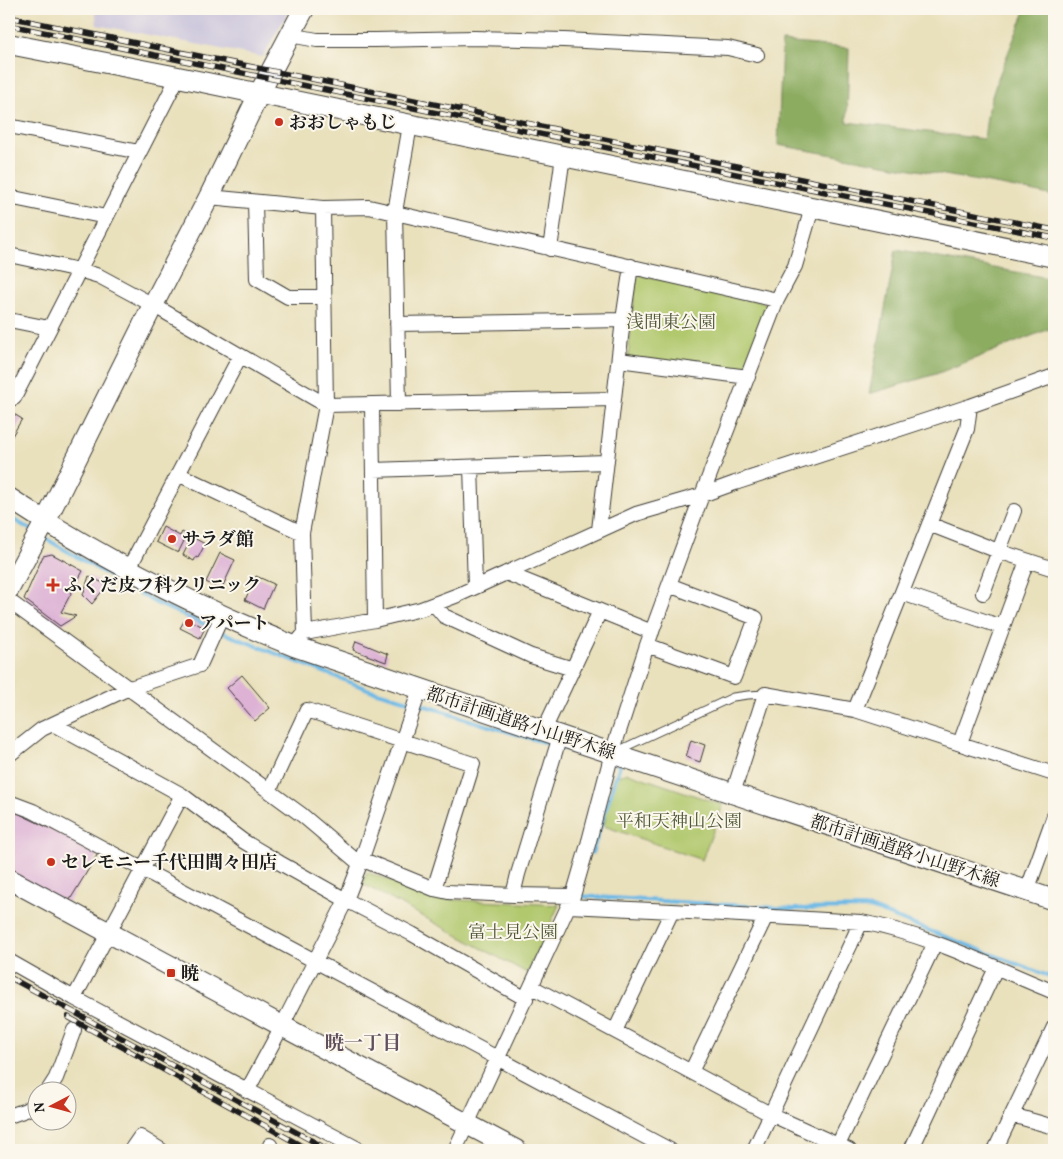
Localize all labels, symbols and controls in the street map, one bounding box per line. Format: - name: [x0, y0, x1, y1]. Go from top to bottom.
- place label: おおしゃもじ: [289, 111, 397, 136]
- marker: おおしゃもじ: [273, 116, 285, 128]
- park label: 浅間東公園: [626, 311, 716, 336]
- place label: サラダ館: [182, 528, 254, 553]
- marker: サラダ館: [166, 533, 178, 545]
- place label: ふくだ皮フ科クリニック: [64, 574, 261, 599]
- marker: ふくだ皮フ科クリニック: [46, 578, 60, 592]
- place label: アパート: [199, 612, 270, 637]
- marker: アパート: [183, 617, 195, 629]
- street label: 都市計画道路小山野木線: [423, 682, 619, 767]
- park label: 平和天神山公園: [616, 810, 742, 835]
- street label: 都市計画道路小山野木線: [807, 810, 1003, 895]
- place label: セレモニー千代田間々田店: [61, 851, 277, 876]
- marker: セレモニー千代田間々田店: [45, 856, 57, 868]
- park label: 富士見公園: [468, 921, 558, 946]
- place label: 暁: [181, 962, 199, 987]
- marker: 暁: [165, 967, 177, 979]
- district label: 暁一丁目: [325, 1031, 401, 1057]
- north arrow: [28, 1082, 78, 1132]
- text: N: [31, 1101, 51, 1113]

